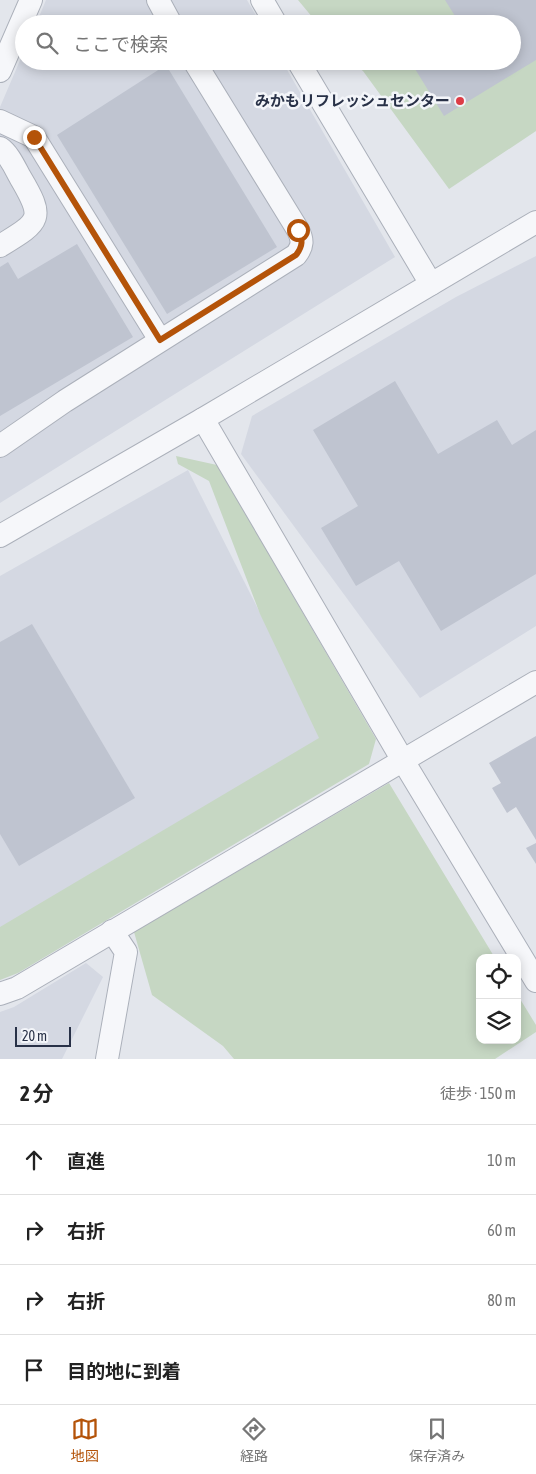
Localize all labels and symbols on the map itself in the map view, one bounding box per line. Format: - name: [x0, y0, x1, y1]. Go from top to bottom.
- place label: みかもリフレッシュセンター: [255, 92, 450, 109]
- marker: みかもリフレッシュセンター: [454, 95, 466, 107]
- route end: [23, 126, 46, 149]
- route start: [287, 219, 310, 242]
- scale bar: [15, 1024, 71, 1047]

